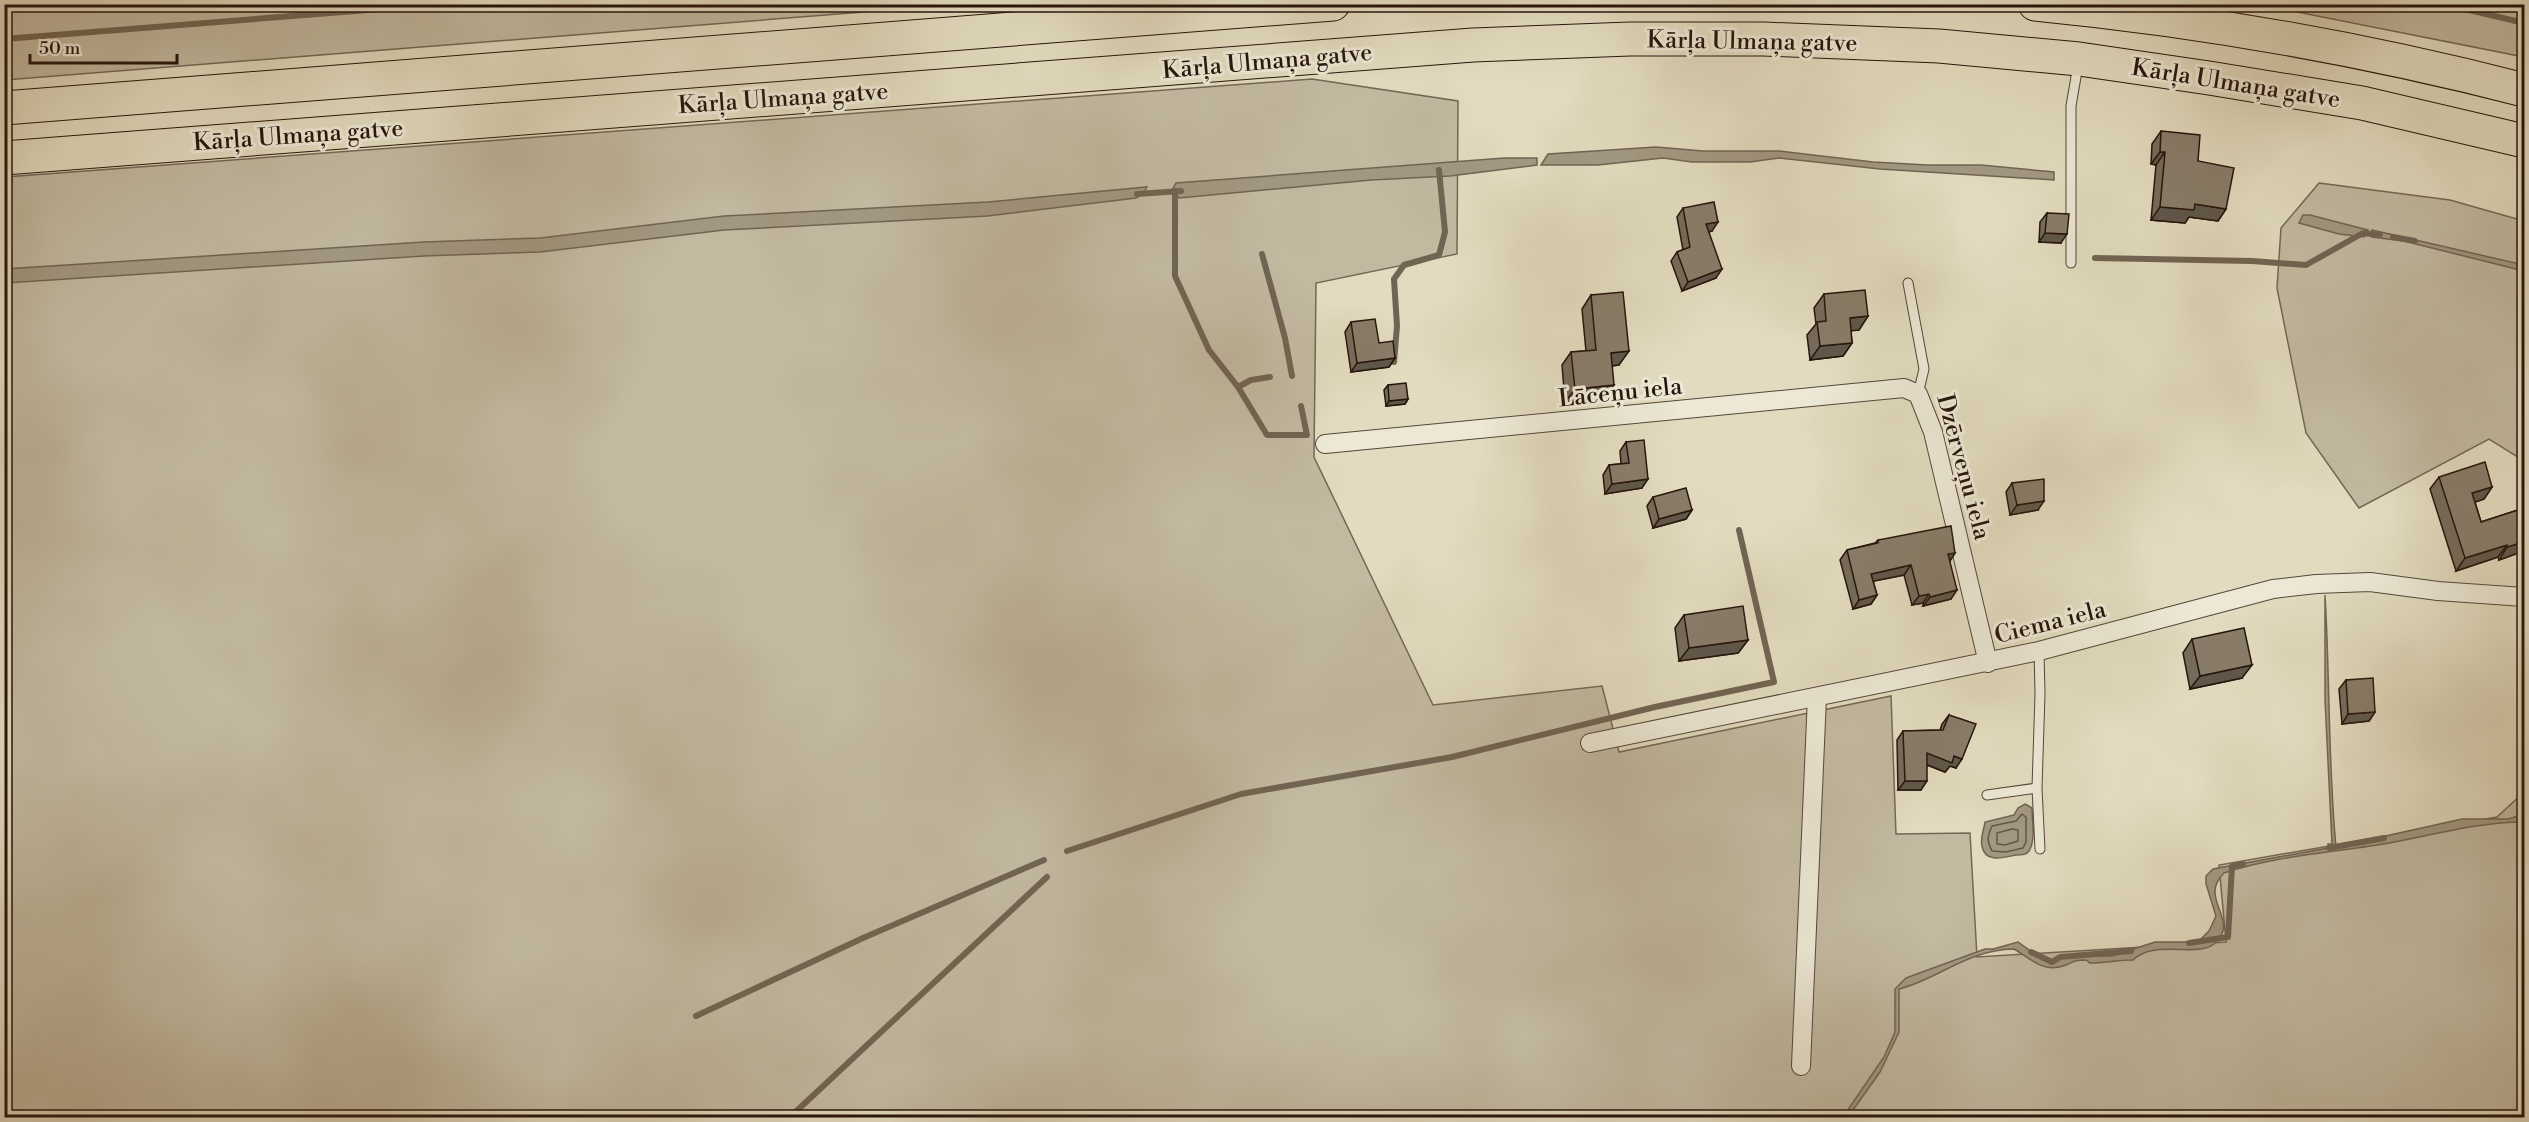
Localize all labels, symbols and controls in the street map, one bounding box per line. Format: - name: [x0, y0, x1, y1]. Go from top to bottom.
- street label: Kārļa Ulmaņa gatve: [1646, 25, 1858, 59]
- scale bar: [30, 27, 177, 65]
- text: 50 m: [39, 37, 81, 60]
- street label: Kārļa Ulmaņa gatve: [1161, 38, 1373, 86]
- street label: Kārļa Ulmaņa gatve: [2129, 53, 2342, 115]
- street label: Kārļa Ulmaņa gatve: [677, 77, 889, 121]
- street label: Kārļa Ulmaņa gatve: [192, 114, 404, 158]
- street label: Lāceņu iela: [1557, 371, 1684, 414]
- street label: Dzērveņu iela: [1929, 391, 1997, 544]
- street label: Ciema iela: [1991, 594, 2110, 651]

